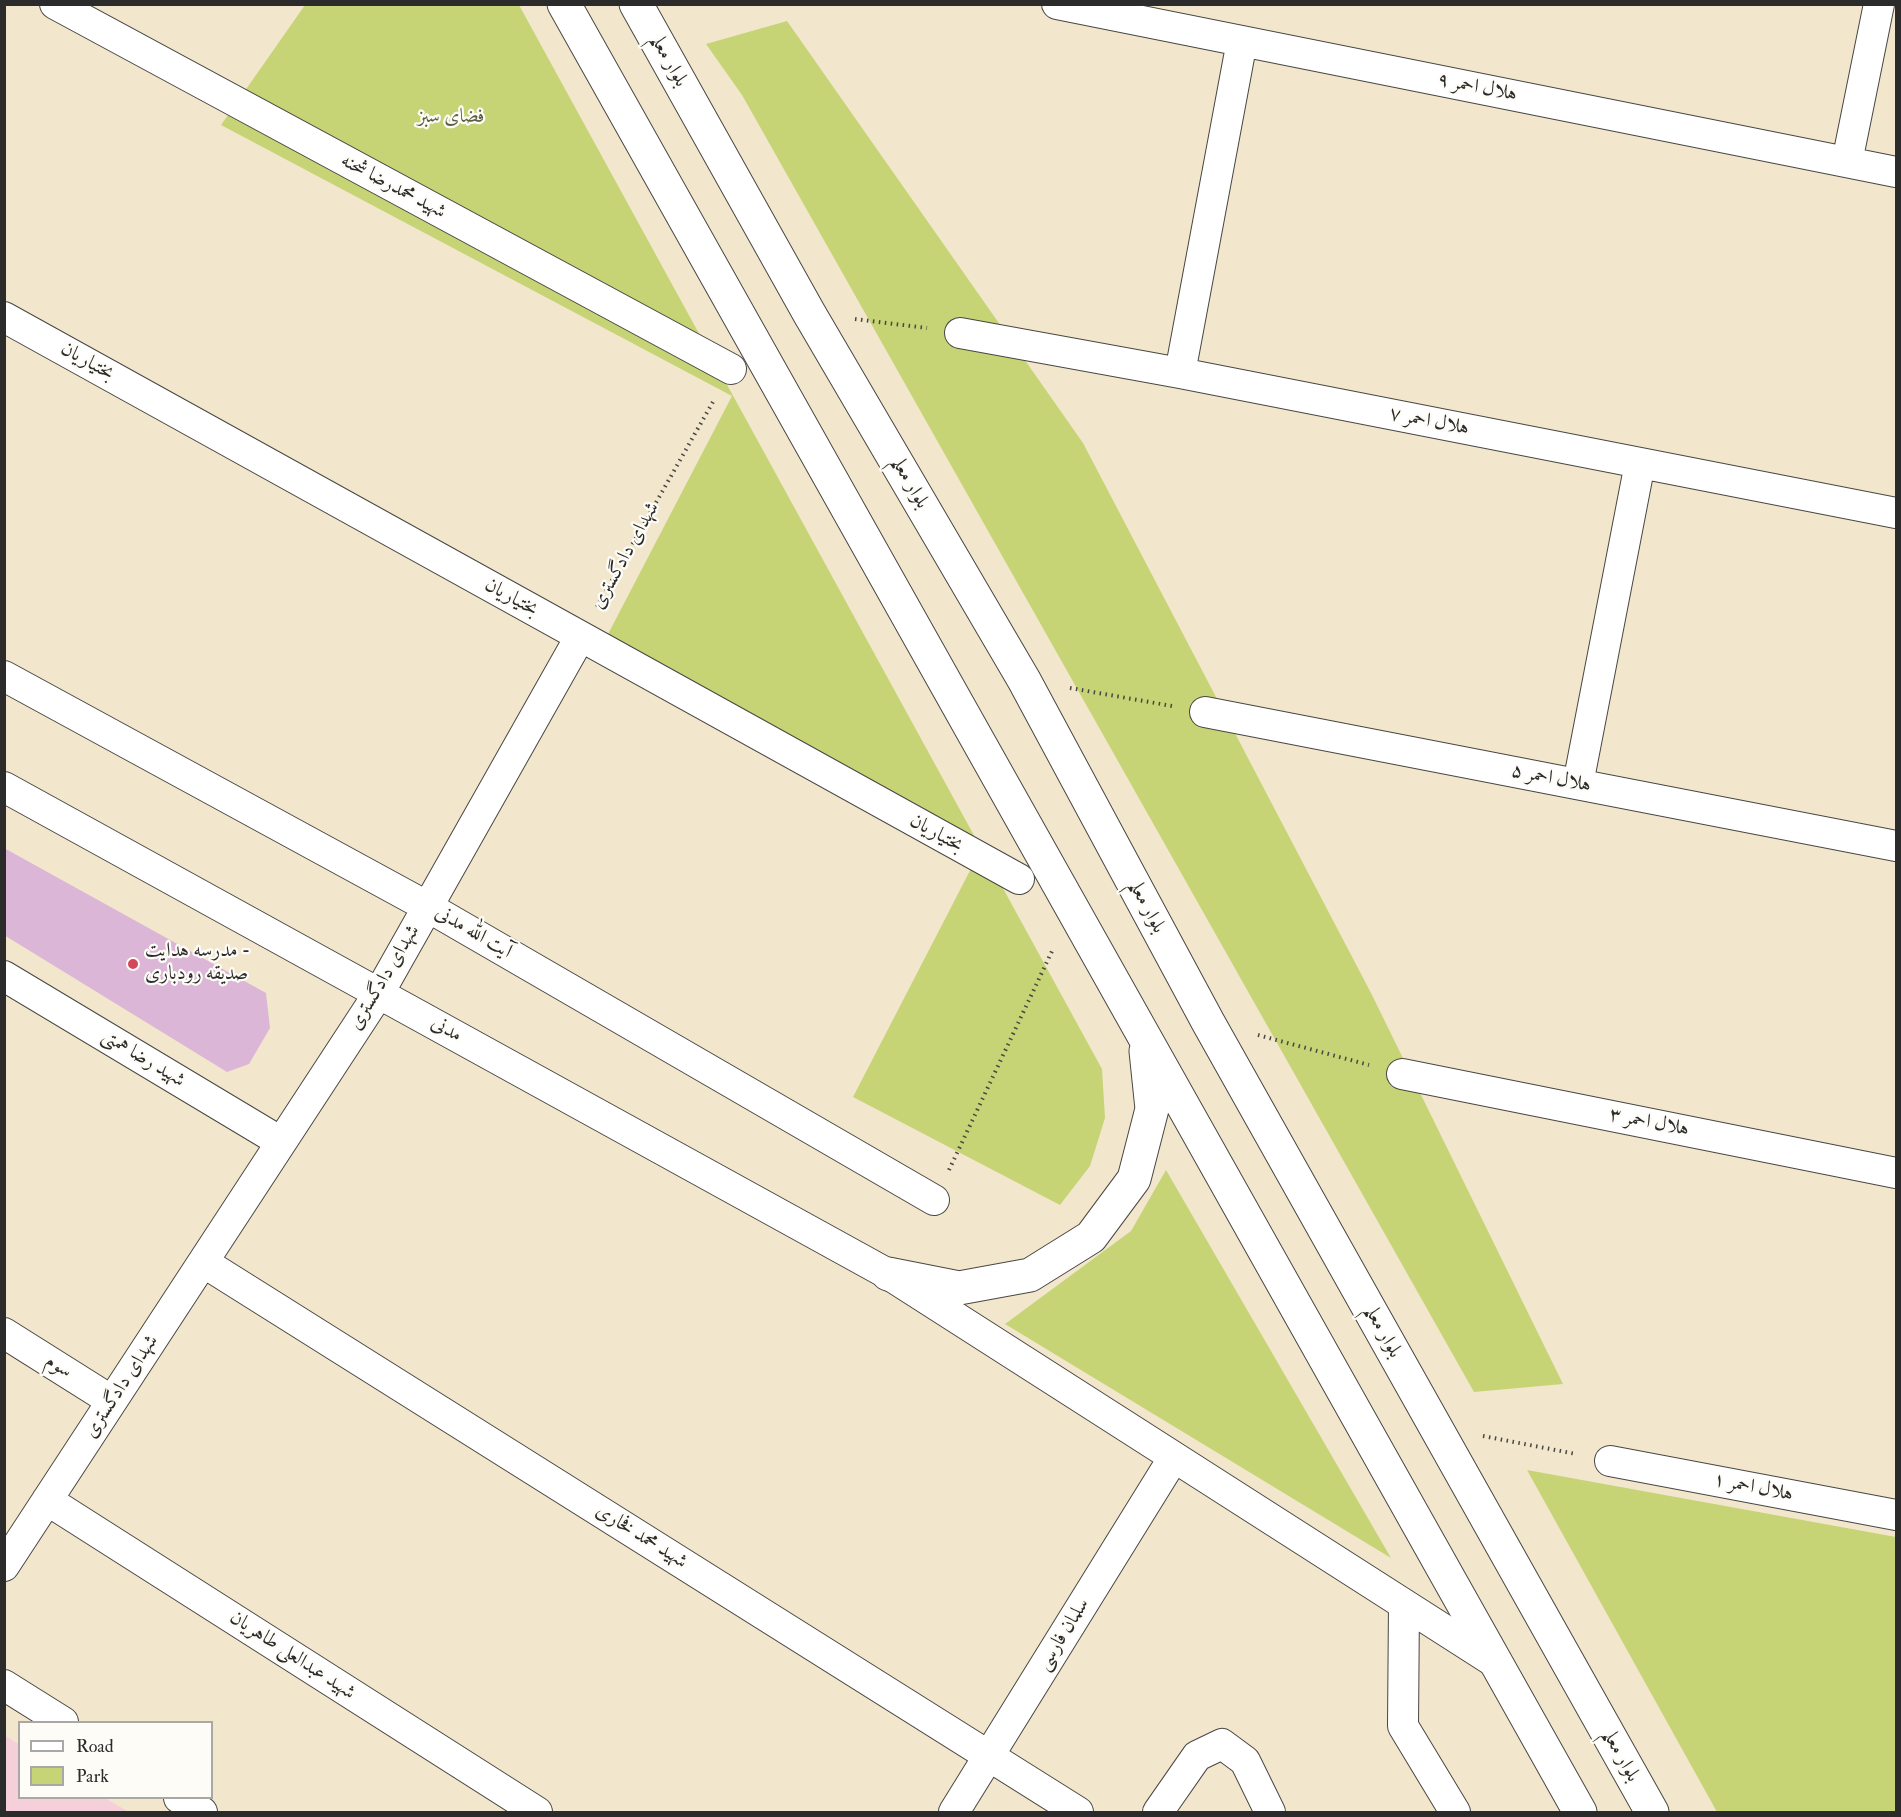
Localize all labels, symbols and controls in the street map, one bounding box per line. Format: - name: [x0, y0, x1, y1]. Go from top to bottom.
- street label: بلوار معلم: [644, 30, 692, 92]
- street label: هلال احمر ۹: [1435, 69, 1519, 107]
- park label: فضای سبز: [418, 106, 484, 130]
- street label: شهید محمدرضا شحنه: [336, 149, 450, 225]
- street label: بختیاریان: [56, 338, 118, 386]
- street label: هلال احمر ۷: [1387, 403, 1471, 441]
- street label: بلوار معلم: [884, 453, 934, 513]
- street label: شهدای دادگستری: [587, 498, 665, 614]
- street label: بختیاریان: [480, 574, 542, 622]
- street label: هلال احمر ۵: [1509, 760, 1593, 798]
- street label: بختیاریان: [905, 810, 967, 858]
- street label: بلوار معلم: [1122, 876, 1170, 938]
- street label: آیت الله مدنی: [430, 901, 516, 965]
- street label: شهدای دادگستری: [344, 921, 426, 1035]
- place label: مدرسه هدایت - صدیقه رودباری: [145, 940, 250, 987]
- marker: مدرسه هدایت - صدیقه رودباری: [126, 957, 140, 971]
- street label: مدنی: [426, 1012, 466, 1048]
- street label: شهید رضا همتی: [97, 1025, 189, 1093]
- street label: هلال احمر ۳: [1607, 1104, 1691, 1142]
- street label: بلوار معلم: [1358, 1301, 1406, 1363]
- street label: شهدای دادگستری: [80, 1331, 164, 1443]
- street label: سوم: [40, 1350, 76, 1384]
- street label: هلال احمر ۱: [1711, 1469, 1795, 1507]
- street label: شهید محمد فخاری: [591, 1499, 691, 1575]
- street label: سلمان فارسی: [1032, 1594, 1096, 1676]
- street label: شهید عبدالعلی طاهریان: [225, 1606, 359, 1706]
- legend: [18, 1721, 213, 1799]
- street label: بلوار معلم: [1596, 1725, 1644, 1787]
- text: Road: [76, 1735, 114, 1758]
- text: Park: [76, 1765, 109, 1788]

